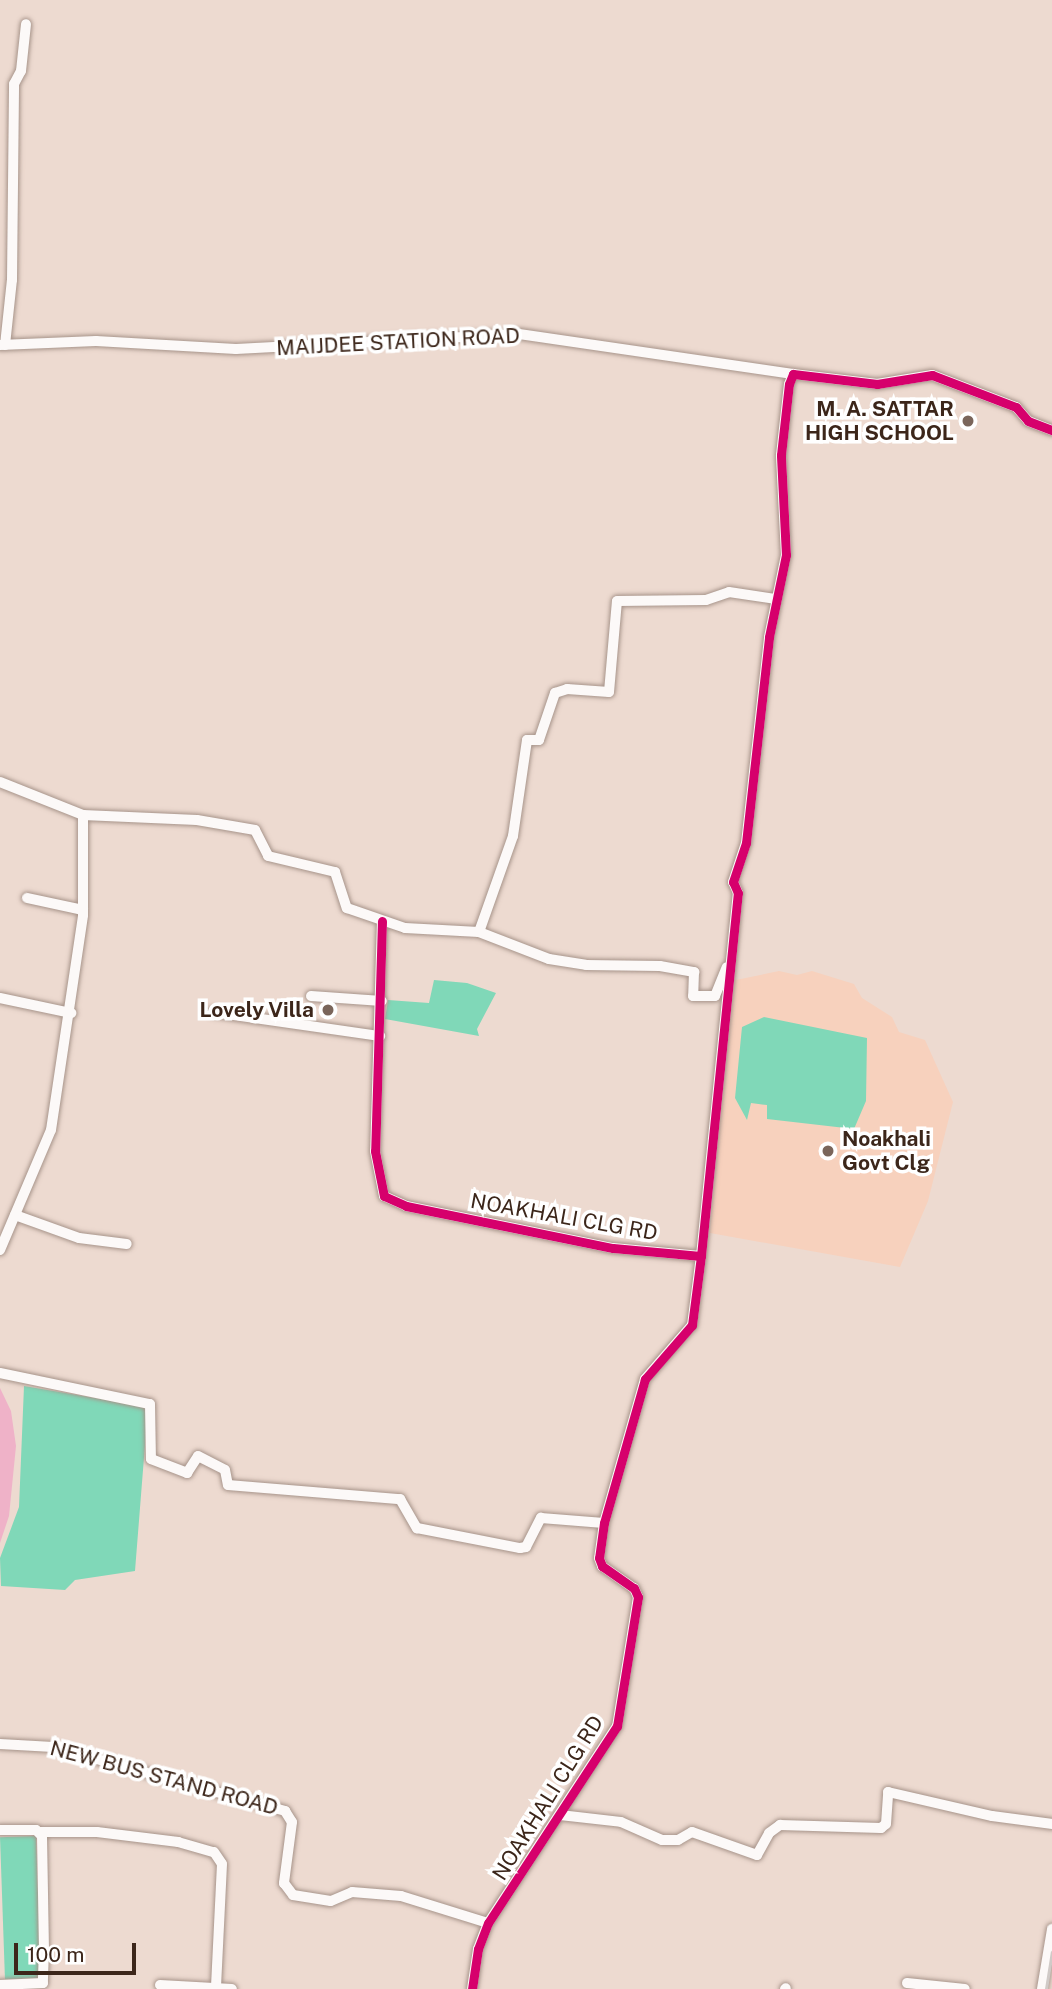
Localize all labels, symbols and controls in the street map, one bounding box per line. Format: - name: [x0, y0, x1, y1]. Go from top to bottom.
- street label: MAIJDEE STATION ROAD: [276, 323, 520, 361]
- place label: M. A. SATTAR HIGH SCHOOL: [805, 396, 954, 446]
- marker: M. A. SATTAR HIGH SCHOOL: [960, 413, 976, 429]
- place label: Lovely Villa: [199, 997, 314, 1023]
- marker: Lovely Villa: [320, 1002, 336, 1018]
- place label: Noakhali Govt Clg: [842, 1126, 931, 1176]
- marker: Noakhali Govt Clg: [820, 1143, 836, 1159]
- street label: NOAKHALI CLG RD: [469, 1188, 659, 1246]
- street label: NOAKHALI CLG RD: [487, 1711, 609, 1885]
- street label: NEW BUS STAND ROAD: [47, 1735, 281, 1821]
- scale bar: [18, 1930, 140, 1974]
- text: 100 m: [27, 1942, 84, 1967]

